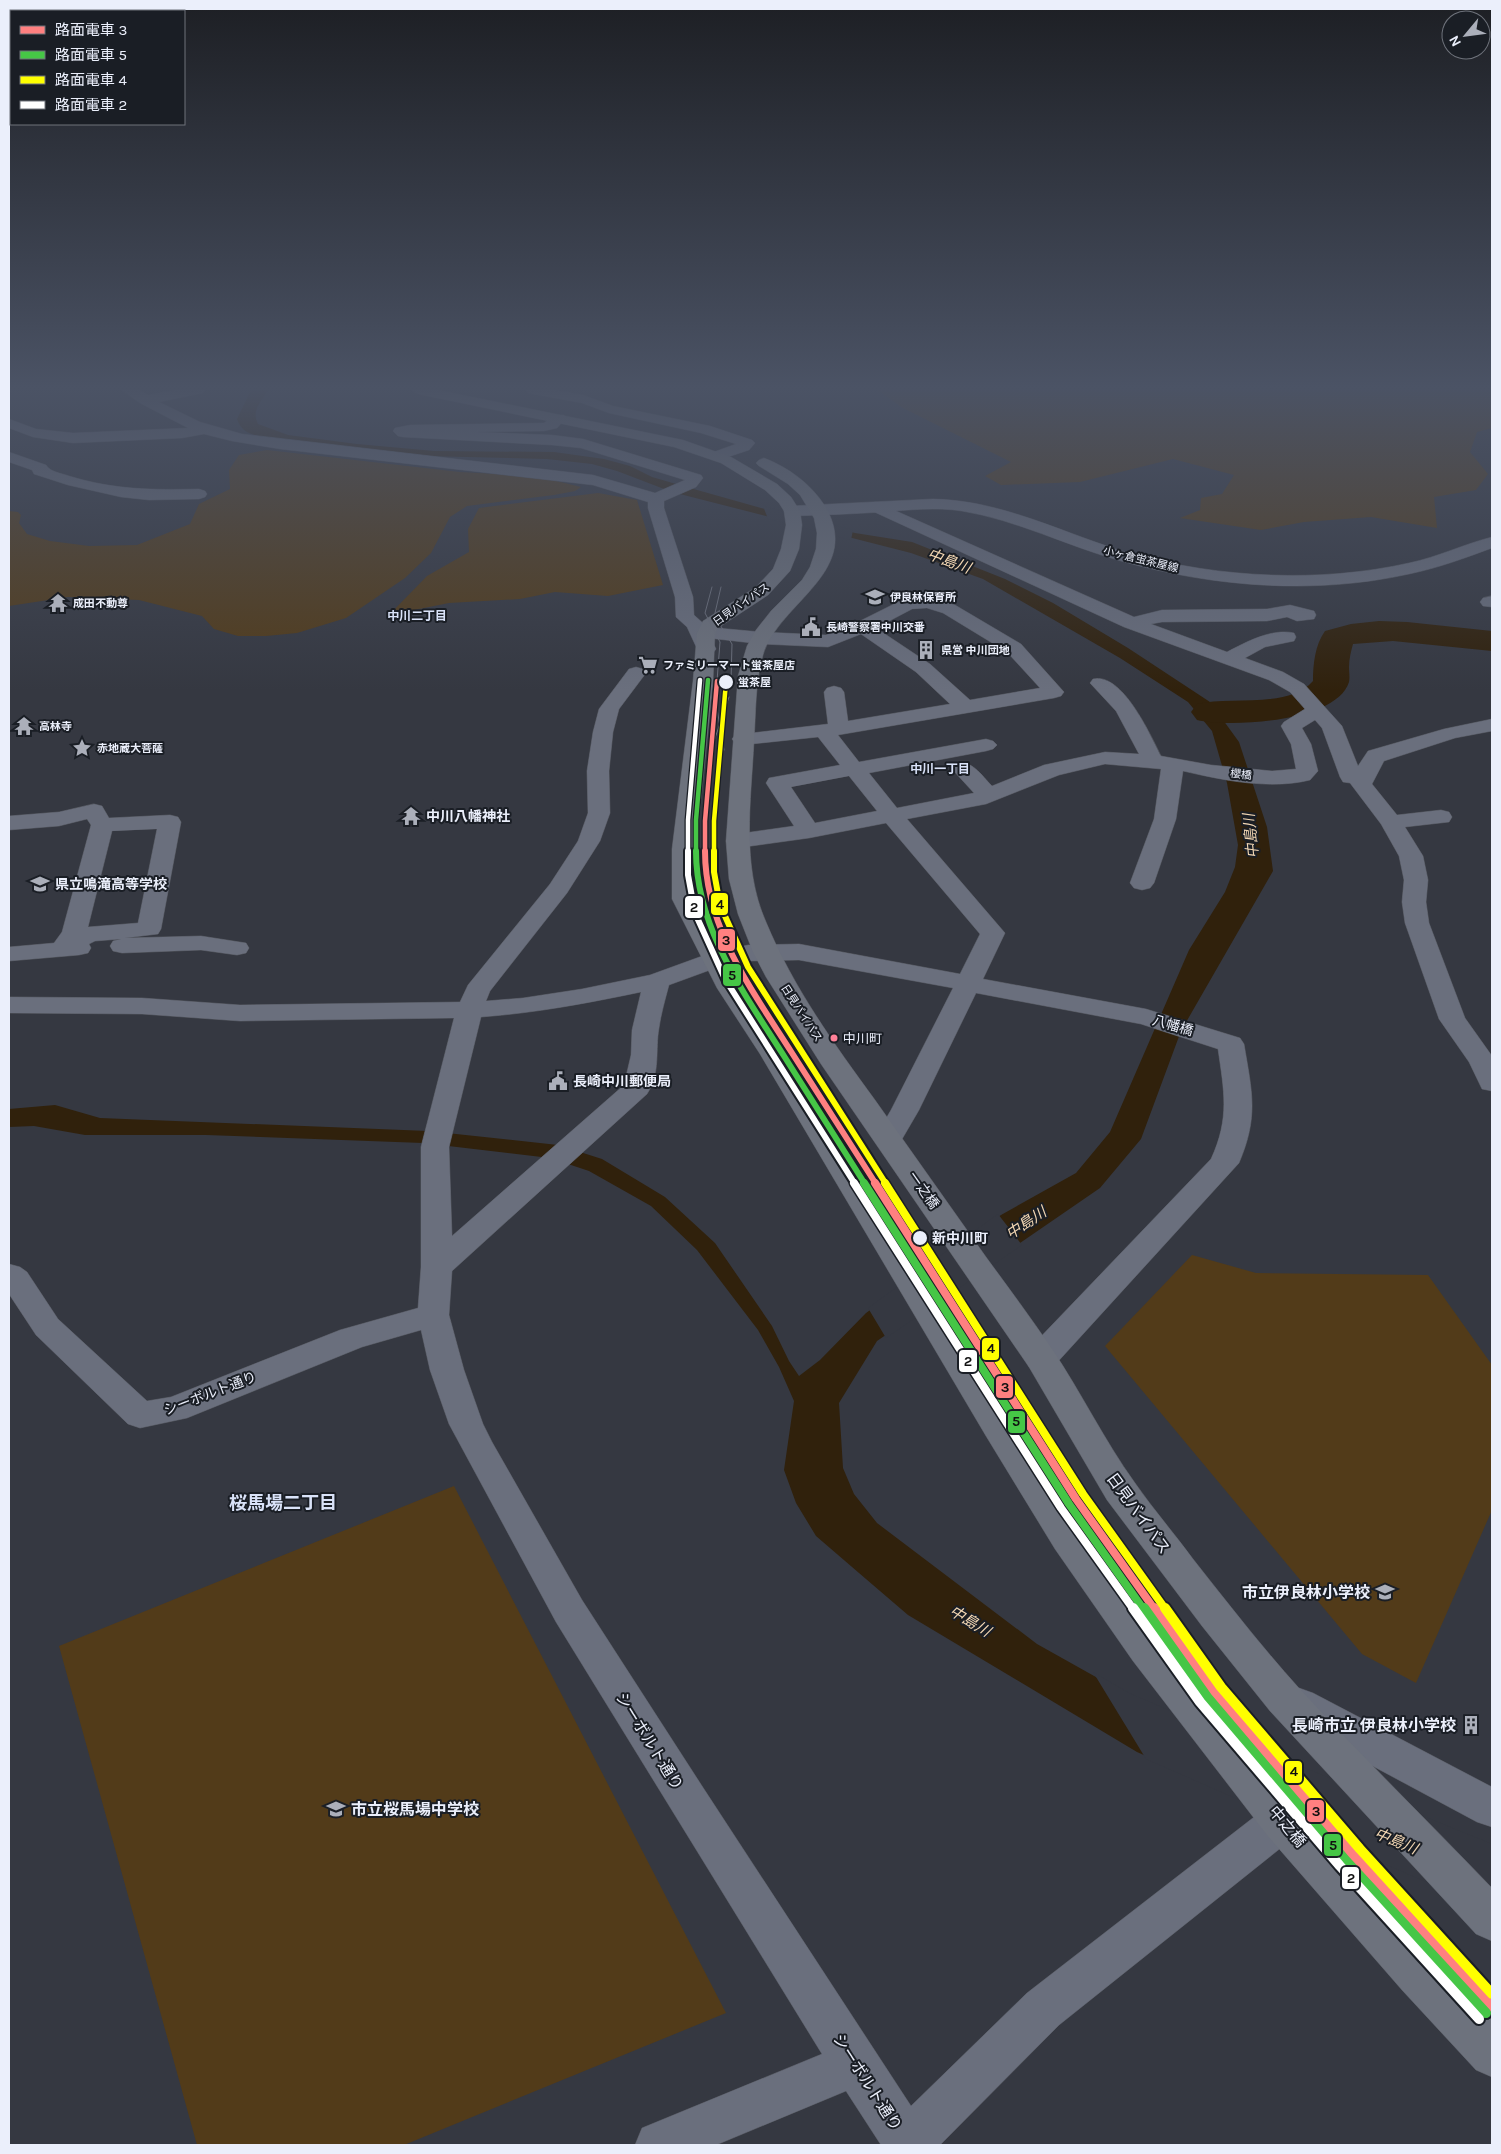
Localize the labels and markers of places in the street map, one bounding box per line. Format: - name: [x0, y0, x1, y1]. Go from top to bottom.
- school or university icon: 伊良林保育所: [864, 586, 886, 608]
- place label: 伊良林保育所: [890, 591, 956, 604]
- temple icon: 成田不動尊: [47, 592, 69, 614]
- place label: 成田不動尊: [73, 597, 128, 610]
- public building icon: 長崎警察署中川交番: [800, 616, 822, 638]
- place label: 長崎警察署中川交番: [826, 621, 925, 634]
- building icon: 県営 中川団地: [915, 639, 937, 661]
- place label: 県営 中川団地: [941, 644, 1010, 657]
- supermarket icon: ファミリーマート蛍茶屋店: [637, 654, 659, 676]
- place label: ファミリーマート蛍茶屋店: [663, 659, 795, 672]
- marker: 蛍茶屋: [717, 673, 735, 691]
- place label: 蛍茶屋: [738, 676, 771, 689]
- temple icon: 高林寺: [13, 715, 35, 737]
- place label: 高林寺: [39, 720, 72, 733]
- place icon: 赤地蔵大菩薩: [71, 737, 93, 759]
- place label: 赤地蔵大菩薩: [97, 742, 163, 755]
- temple icon: 中川八幡神社: [400, 805, 422, 827]
- place label: 中川八幡神社: [426, 808, 510, 825]
- school or university icon: 県立鳴滝高等学校: [29, 873, 51, 895]
- place label: 県立鳴滝高等学校: [55, 876, 167, 893]
- place label: 中川町: [843, 1031, 882, 1046]
- marker: 中川町: [829, 1033, 839, 1043]
- public building icon: 長崎中川郵便局: [547, 1070, 569, 1092]
- place label: 長崎中川郵便局: [573, 1073, 671, 1090]
- marker: 新中川町: [911, 1229, 929, 1247]
- place label: 新中川町: [932, 1230, 988, 1247]
- school or university icon: 市立伊良林小学校: [1374, 1581, 1396, 1603]
- place label: 市立伊良林小学校: [1242, 1583, 1370, 1602]
- building icon: 長崎市立 伊良林小学校: [1460, 1714, 1482, 1736]
- place label: 長崎市立 伊良林小学校: [1292, 1716, 1456, 1735]
- school or university icon: 市立桜馬場中学校: [325, 1798, 347, 1820]
- place label: 市立桜馬場中学校: [351, 1800, 479, 1819]

